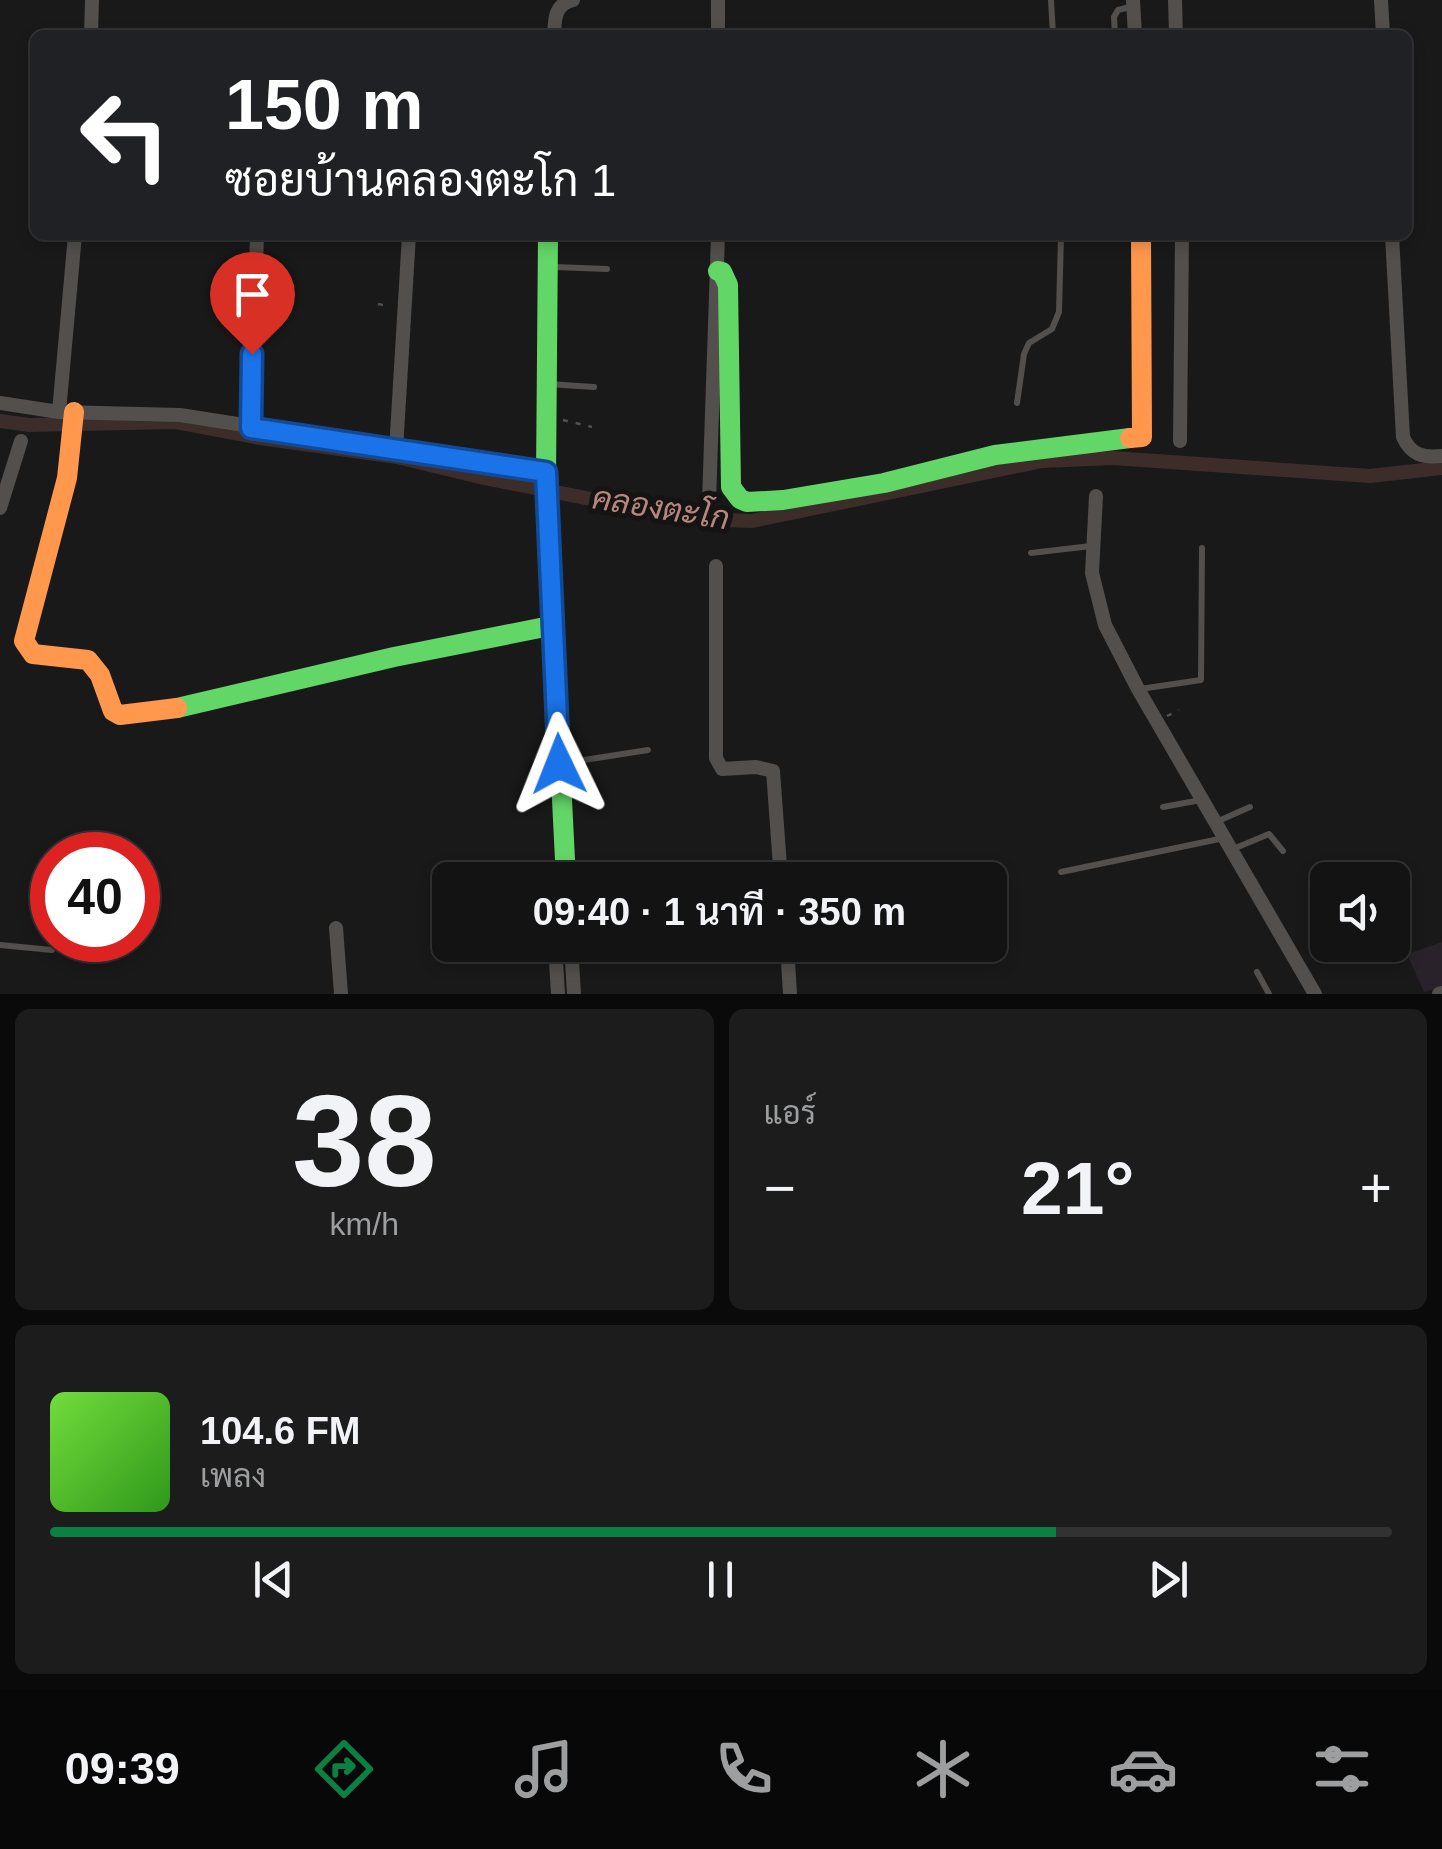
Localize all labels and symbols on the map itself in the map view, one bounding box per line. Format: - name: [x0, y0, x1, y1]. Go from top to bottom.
- pin: [210, 252, 295, 355]
- water label: คลองตะโก: [590, 476, 733, 537]
- position arrow: [507, 712, 611, 816]
- speed limit sign: 40: [30, 832, 160, 962]

